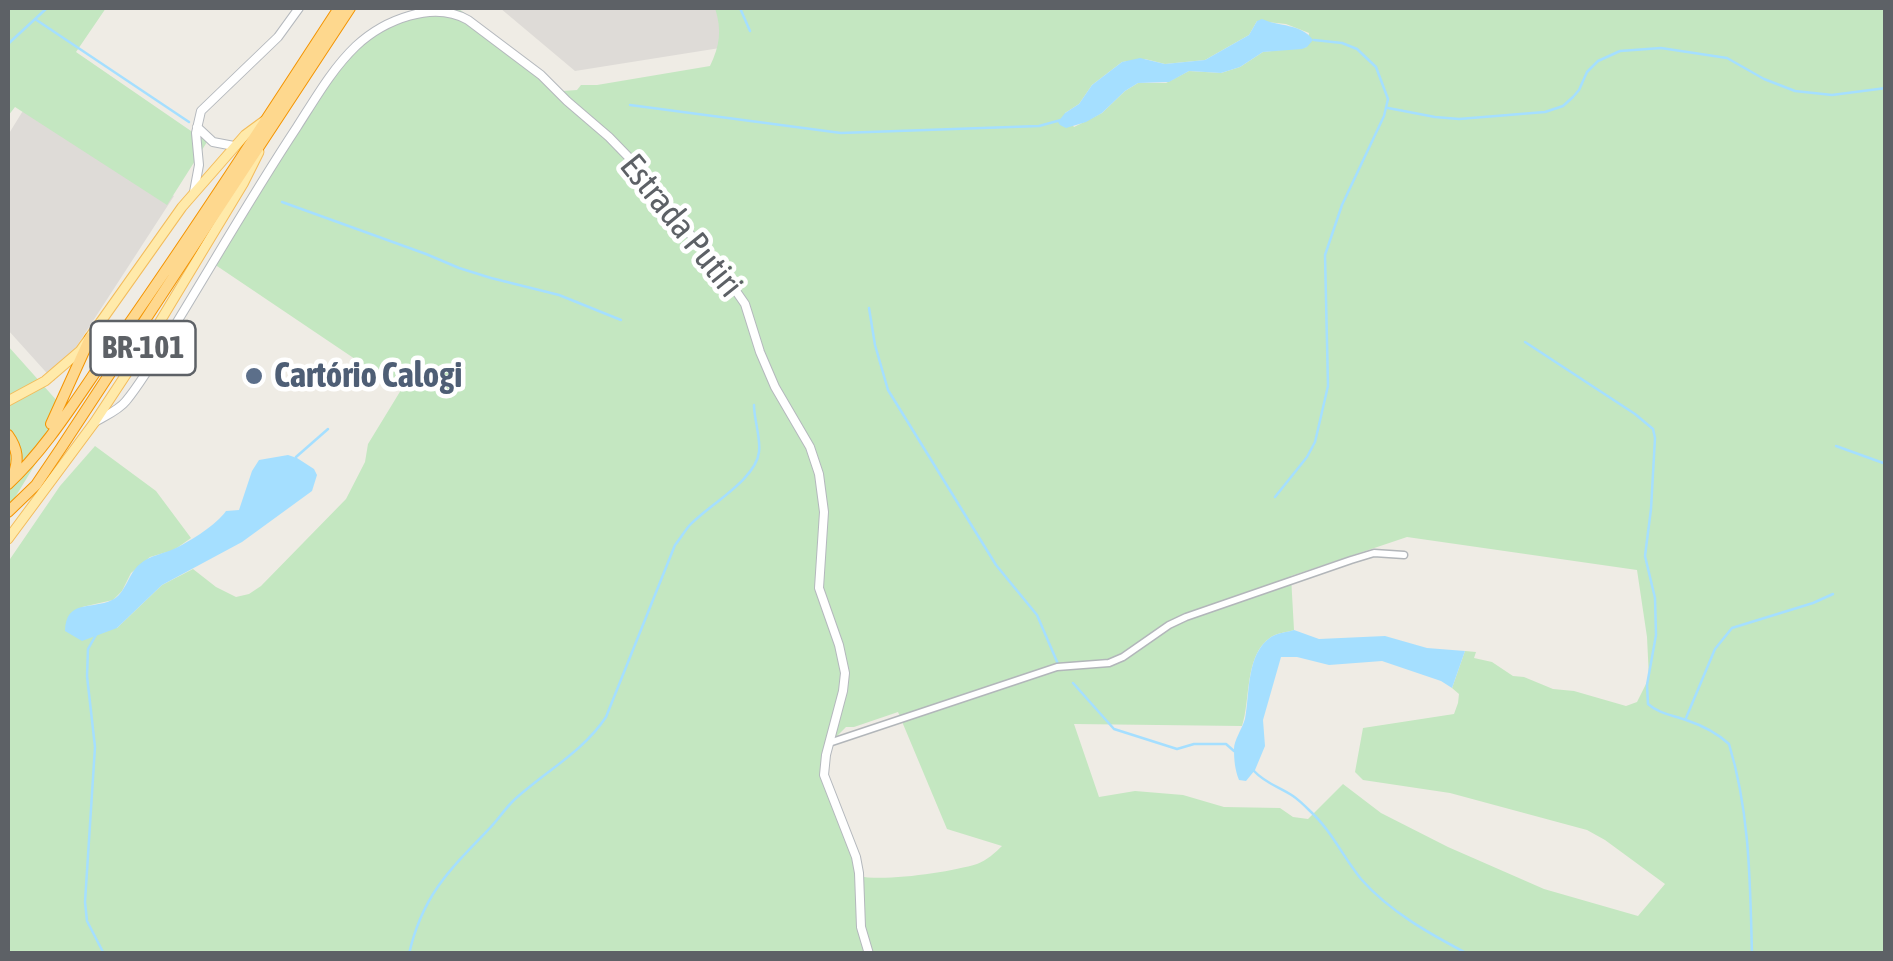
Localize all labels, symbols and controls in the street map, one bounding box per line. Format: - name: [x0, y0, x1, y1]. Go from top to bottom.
- street label: Estrada Putiri: [611, 146, 751, 306]
- road number: BR-101: [90, 321, 196, 375]
- place label: Cartório Calogi: [274, 355, 462, 397]
- marker: Cartório Calogi: [243, 365, 265, 387]

